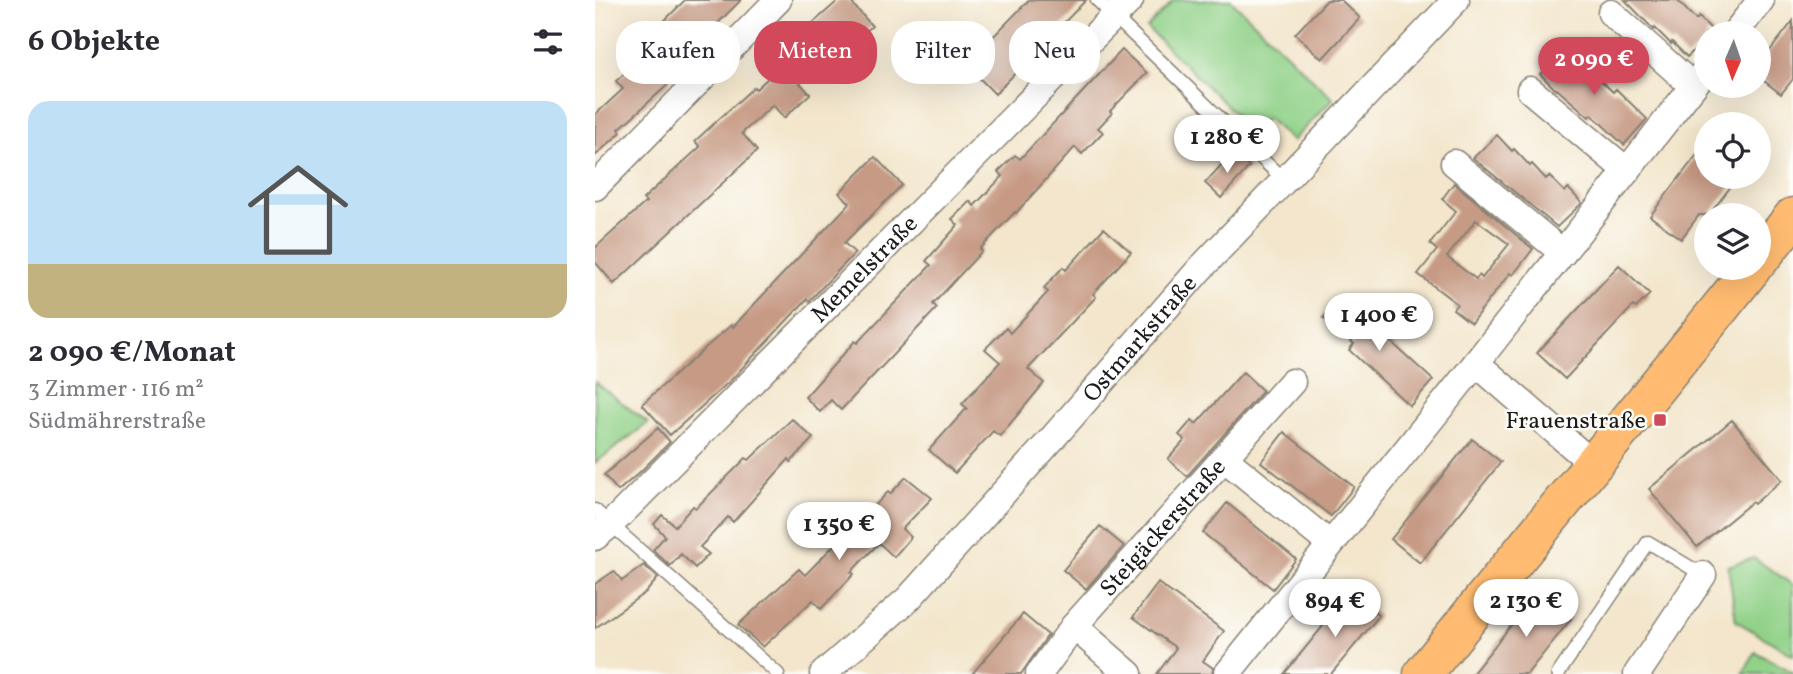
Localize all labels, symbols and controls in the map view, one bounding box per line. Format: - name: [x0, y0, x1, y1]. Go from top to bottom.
- text: 6 Objekte: [28, 21, 160, 63]
- chip: Kaufen: [616, 21, 740, 84]
- chip: Mieten: [754, 21, 877, 84]
- chip: Filter: [891, 21, 995, 84]
- chip: Neu: [1009, 21, 1100, 84]
- north arrow: [1694, 21, 1771, 98]
- map controls: [1694, 21, 1771, 280]
- icon: filters: [529, 23, 567, 61]
- pin: 2 090 €: [1529, 38, 1659, 97]
- text: 2 090 €: [1554, 44, 1634, 76]
- button: locate: [1694, 112, 1771, 189]
- pin: 1 280 €: [1162, 116, 1292, 175]
- text: 1 280 €: [1190, 122, 1264, 154]
- icon: home: [235, 147, 361, 273]
- button: layers: [1694, 203, 1771, 280]
- street label: Memelstraße: [804, 209, 927, 332]
- street label: Ostmarkstraße: [1076, 268, 1206, 411]
- pin: 1 400 €: [1314, 294, 1444, 353]
- text: 1 400 €: [1340, 300, 1418, 332]
- text: 2 090 €/Monat: [28, 332, 236, 374]
- text: 3 Zimmer · 116 m²: [28, 374, 204, 406]
- place label: Frauenstraße: [1506, 405, 1646, 439]
- text: Südmährerstraße: [28, 406, 206, 438]
- marker: Frauenstraße: [1652, 412, 1668, 428]
- street label: Steigäckerstraße: [1093, 452, 1235, 605]
- pin: 1 350 €: [774, 503, 904, 562]
- text: 1 350 €: [803, 509, 875, 541]
- pin: 894 €: [1286, 580, 1384, 639]
- pin: 2 130 €: [1461, 580, 1591, 639]
- text: 894 €: [1305, 586, 1365, 618]
- text: 2 130 €: [1490, 586, 1562, 618]

